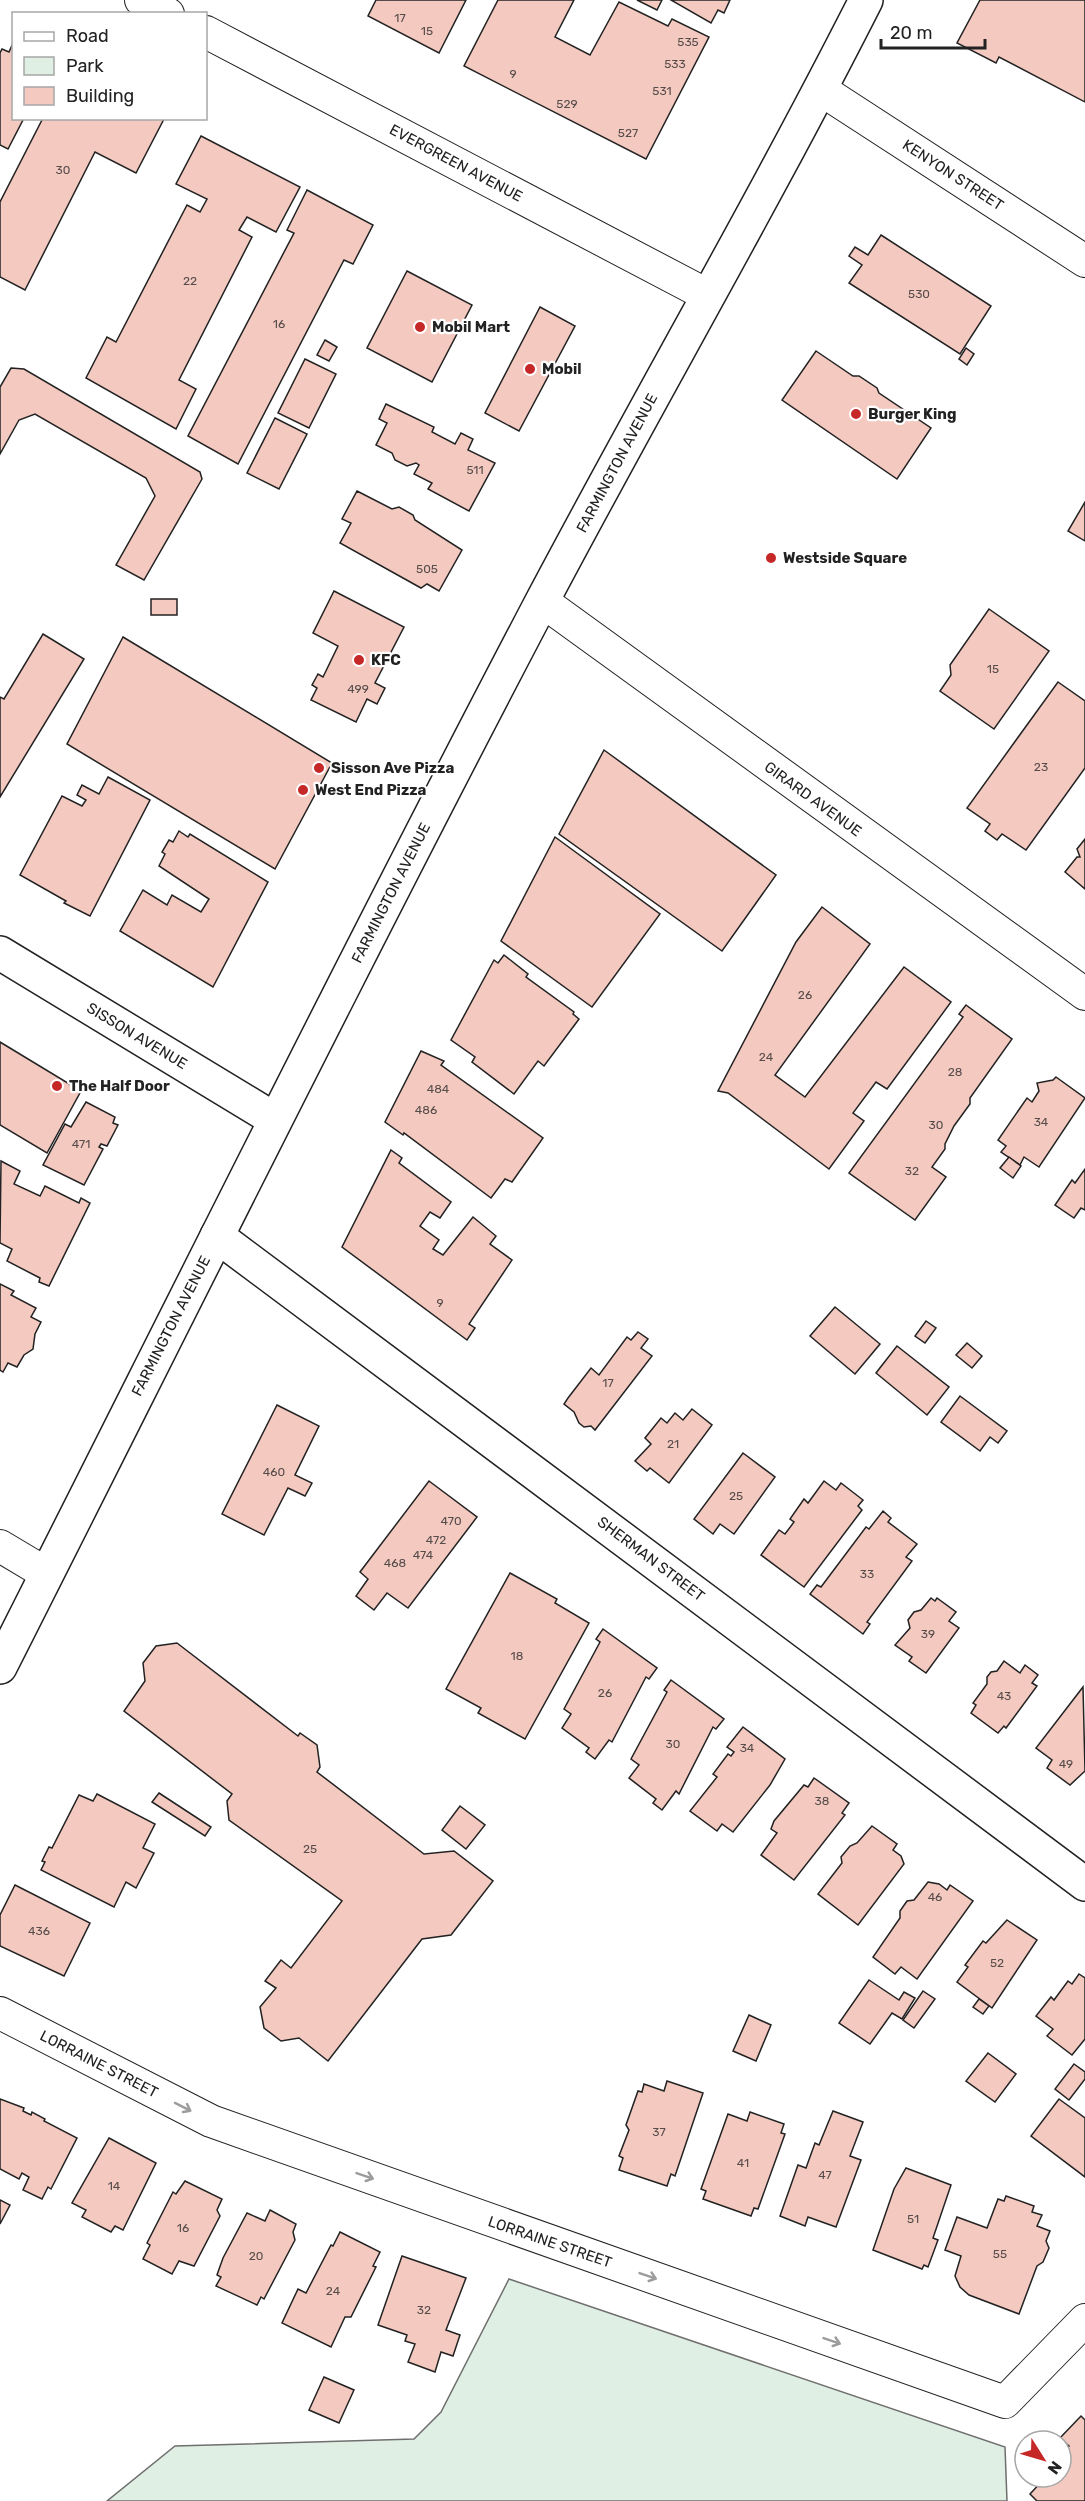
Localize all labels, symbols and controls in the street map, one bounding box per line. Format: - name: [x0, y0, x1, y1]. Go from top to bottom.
- house number: 17: [394, 11, 406, 25]
- legend: [12, 12, 207, 120]
- scale bar: [881, 12, 984, 50]
- text: 20 m: [890, 22, 932, 44]
- house number: 15: [421, 24, 433, 38]
- text: Road: [66, 25, 109, 47]
- house number: 535: [677, 35, 699, 49]
- text: Park: [66, 55, 104, 77]
- house number: 533: [664, 57, 686, 71]
- house number: 9: [509, 67, 517, 81]
- house number: 531: [652, 84, 672, 98]
- text: Building: [66, 85, 134, 107]
- house number: 529: [556, 97, 578, 111]
- street label: EVERGREEN AVENUE: [386, 120, 526, 206]
- house number: 527: [618, 126, 638, 140]
- street label: KENYON STREET: [899, 136, 1007, 214]
- house number: 30: [56, 163, 70, 177]
- house number: 22: [183, 274, 197, 288]
- house number: 530: [908, 287, 930, 301]
- house number: 16: [273, 317, 285, 331]
- place label: Mobil Mart: [432, 318, 510, 336]
- marker: Mobil Mart: [413, 320, 427, 334]
- place label: Mobil: [542, 360, 582, 378]
- marker: Mobil: [523, 362, 537, 376]
- street label: FARMINGTON AVENUE: [573, 390, 661, 536]
- place label: Burger King: [868, 405, 956, 423]
- marker: Burger King: [849, 407, 863, 421]
- house number: 511: [466, 463, 484, 477]
- place label: Westside Square: [783, 549, 907, 567]
- marker: Westside Square: [764, 551, 778, 565]
- house number: 505: [416, 562, 438, 576]
- place label: KFC: [371, 651, 401, 669]
- marker: KFC: [352, 653, 366, 667]
- house number: 15: [987, 662, 999, 676]
- house number: 499: [347, 682, 369, 696]
- street label: GIRARD AVENUE: [761, 758, 865, 840]
- place label: Sisson Ave Pizza: [331, 759, 454, 777]
- house number: 23: [1034, 760, 1048, 774]
- marker: Sisson Ave Pizza: [312, 761, 326, 775]
- place label: West End Pizza: [315, 781, 426, 799]
- marker: West End Pizza: [296, 783, 310, 797]
- street label: FARMINGTON AVENUE: [348, 820, 434, 966]
- house number: 26: [798, 988, 812, 1002]
- street label: SISSON AVENUE: [83, 999, 191, 1073]
- house number: 24: [759, 1050, 774, 1064]
- house number: 28: [948, 1065, 962, 1079]
- place label: The Half Door: [69, 1077, 170, 1095]
- marker: The Half Door: [50, 1079, 64, 1093]
- house number: 484: [427, 1082, 450, 1096]
- house number: 486: [415, 1103, 437, 1117]
- house number: 34: [1034, 1115, 1049, 1129]
- house number: 30: [929, 1118, 943, 1132]
- house number: 471: [72, 1137, 90, 1151]
- house number: 32: [905, 1164, 919, 1178]
- street label: FARMINGTON AVENUE: [128, 1253, 214, 1399]
- house number: 9: [436, 1296, 444, 1310]
- house number: 17: [602, 1376, 614, 1390]
- house number: 21: [667, 1437, 679, 1451]
- house number: 460: [263, 1465, 285, 1479]
- house number: 25: [729, 1489, 743, 1503]
- street label: SHERMAN STREET: [594, 1513, 708, 1605]
- house number: 470: [440, 1514, 462, 1528]
- house number: 472: [426, 1533, 446, 1547]
- house number: 474: [413, 1548, 434, 1562]
- house number: 468: [384, 1556, 406, 1570]
- house number: 33: [860, 1567, 874, 1581]
- house number: 39: [921, 1627, 935, 1641]
- house number: 18: [511, 1649, 523, 1663]
- house number: 26: [598, 1686, 612, 1700]
- house number: 43: [997, 1689, 1011, 1703]
- house number: 30: [666, 1737, 680, 1751]
- house number: 34: [740, 1741, 755, 1755]
- house number: 49: [1059, 1757, 1073, 1771]
- house number: 38: [815, 1794, 829, 1808]
- house number: 25: [303, 1842, 317, 1856]
- house number: 46: [928, 1890, 942, 1904]
- house number: 436: [28, 1924, 50, 1938]
- house number: 52: [990, 1956, 1004, 1970]
- street label: LORRAINE STREET: [37, 2026, 161, 2102]
- one-way arrow: [174, 2101, 191, 2113]
- house number: 37: [652, 2125, 666, 2139]
- house number: 41: [737, 2156, 749, 2170]
- house number: 47: [818, 2168, 832, 2182]
- one-way arrow: [355, 2172, 374, 2183]
- house number: 14: [108, 2179, 121, 2193]
- street label: LORRAINE STREET: [486, 2212, 615, 2272]
- house number: 51: [907, 2212, 919, 2226]
- house number: 16: [177, 2221, 189, 2235]
- house number: 55: [993, 2247, 1007, 2261]
- house number: 20: [249, 2249, 263, 2263]
- one-way arrow: [638, 2272, 657, 2283]
- house number: 24: [326, 2284, 341, 2298]
- house number: 32: [417, 2303, 431, 2317]
- one-way arrow: [822, 2337, 841, 2348]
- north arrow: [1013, 2429, 1073, 2489]
- text: N: [1044, 2457, 1066, 2478]

